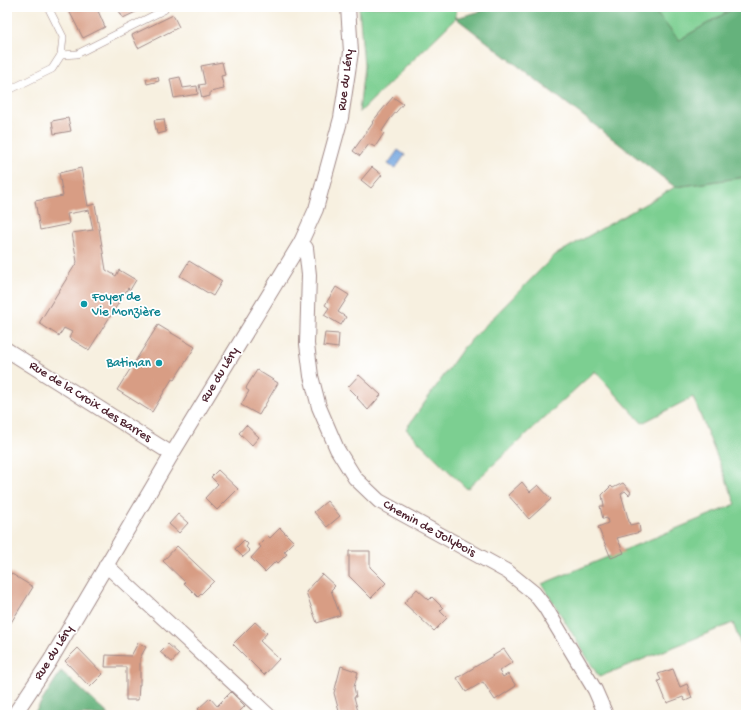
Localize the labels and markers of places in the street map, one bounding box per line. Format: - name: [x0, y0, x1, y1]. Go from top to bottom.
- place label: Foyer de Vie Monzière: [91, 290, 161, 320]
- marker: Foyer de Vie Monzière: [79, 299, 89, 309]
- place label: Batiman: [105, 356, 152, 371]
- marker: Batiman: [154, 358, 164, 368]

